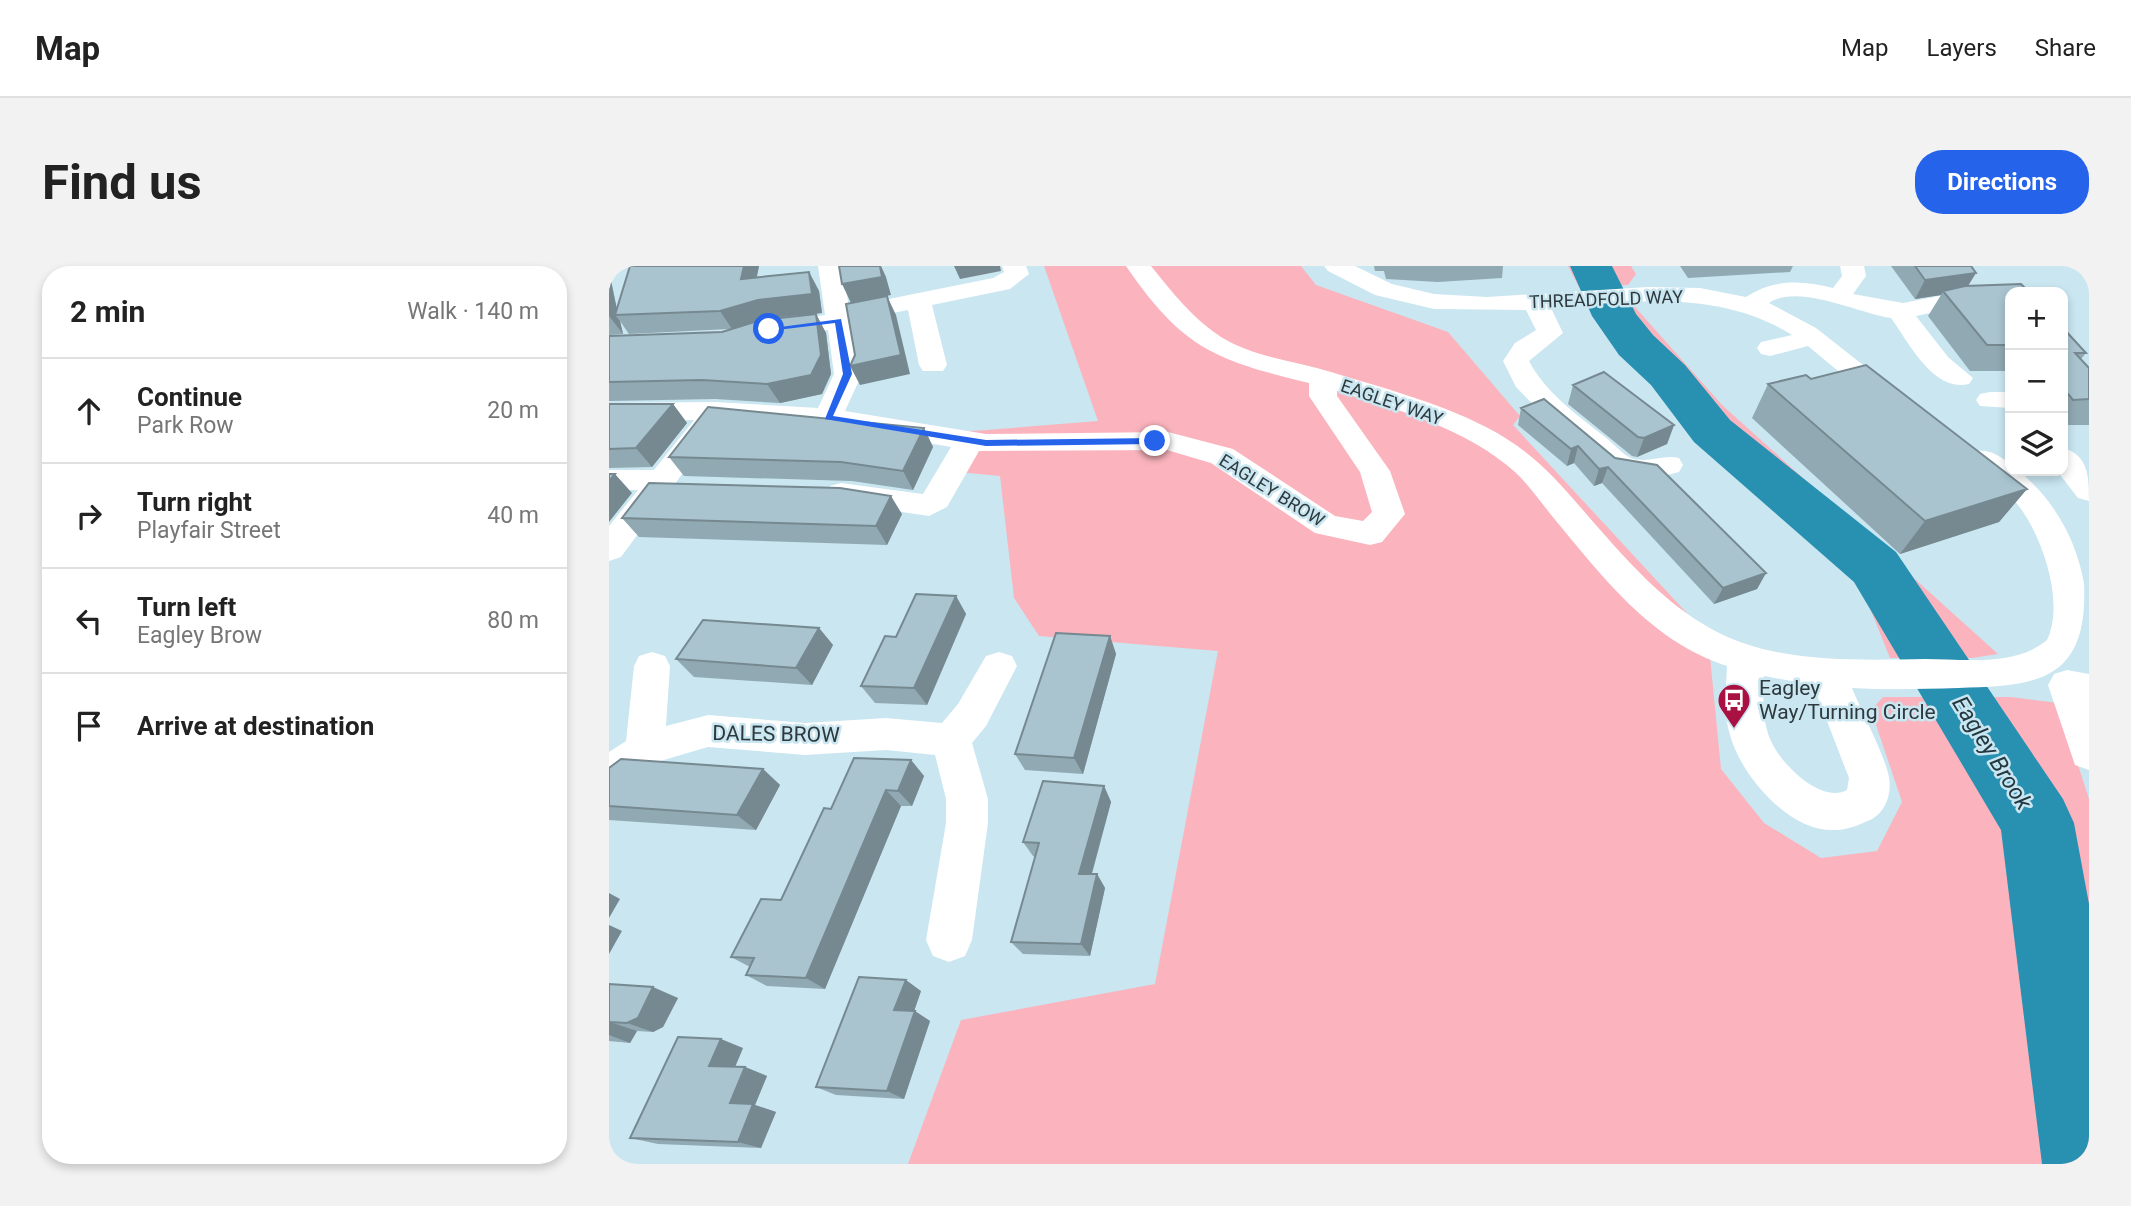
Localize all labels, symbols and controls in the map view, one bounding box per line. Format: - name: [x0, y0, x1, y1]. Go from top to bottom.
- text: Map: [35, 29, 100, 68]
- text: Map: [1841, 34, 1889, 62]
- text: Layers: [1927, 34, 1997, 62]
- text: Share: [2035, 34, 2096, 62]
- button: Directions: [1915, 150, 2089, 214]
- text: Find us: [42, 154, 202, 211]
- street label: THREADFOLD WAY: [1529, 286, 1684, 312]
- map controls: [2005, 287, 2068, 476]
- button: +: [2005, 287, 2068, 350]
- text: 2 min: [70, 294, 145, 329]
- text: Walk · 140 m: [407, 298, 539, 325]
- route start: [753, 313, 784, 344]
- button: −: [2005, 350, 2068, 413]
- street label: EAGLEY WAY: [1338, 375, 1446, 429]
- text: Continue: [137, 382, 242, 412]
- icon: ahead: [70, 392, 108, 430]
- text: 20 m: [487, 397, 539, 424]
- text: Park Row: [137, 412, 234, 439]
- button: layers: [2005, 413, 2068, 476]
- route end: [1139, 425, 1170, 456]
- street label: EAGLEY BROW: [1216, 449, 1328, 531]
- text: Turn right: [137, 487, 252, 517]
- icon: right: [70, 497, 108, 535]
- text: 40 m: [487, 502, 539, 529]
- text: Playfair Street: [137, 517, 281, 544]
- text: Turn left: [137, 592, 236, 622]
- icon: left: [70, 602, 108, 640]
- text: 80 m: [487, 607, 539, 634]
- text: Eagley Brow: [137, 622, 262, 649]
- place label: Eagley Way/Turning Circle: [1759, 676, 1936, 724]
- bus stop icon: Eagley Way/Turning Circle: [1715, 681, 1753, 730]
- water label: Eagley Brook: [1946, 691, 2038, 815]
- icon: arrive: [70, 707, 108, 745]
- text: Arrive at destination: [137, 711, 374, 741]
- street label: DALES BROW: [712, 721, 840, 747]

